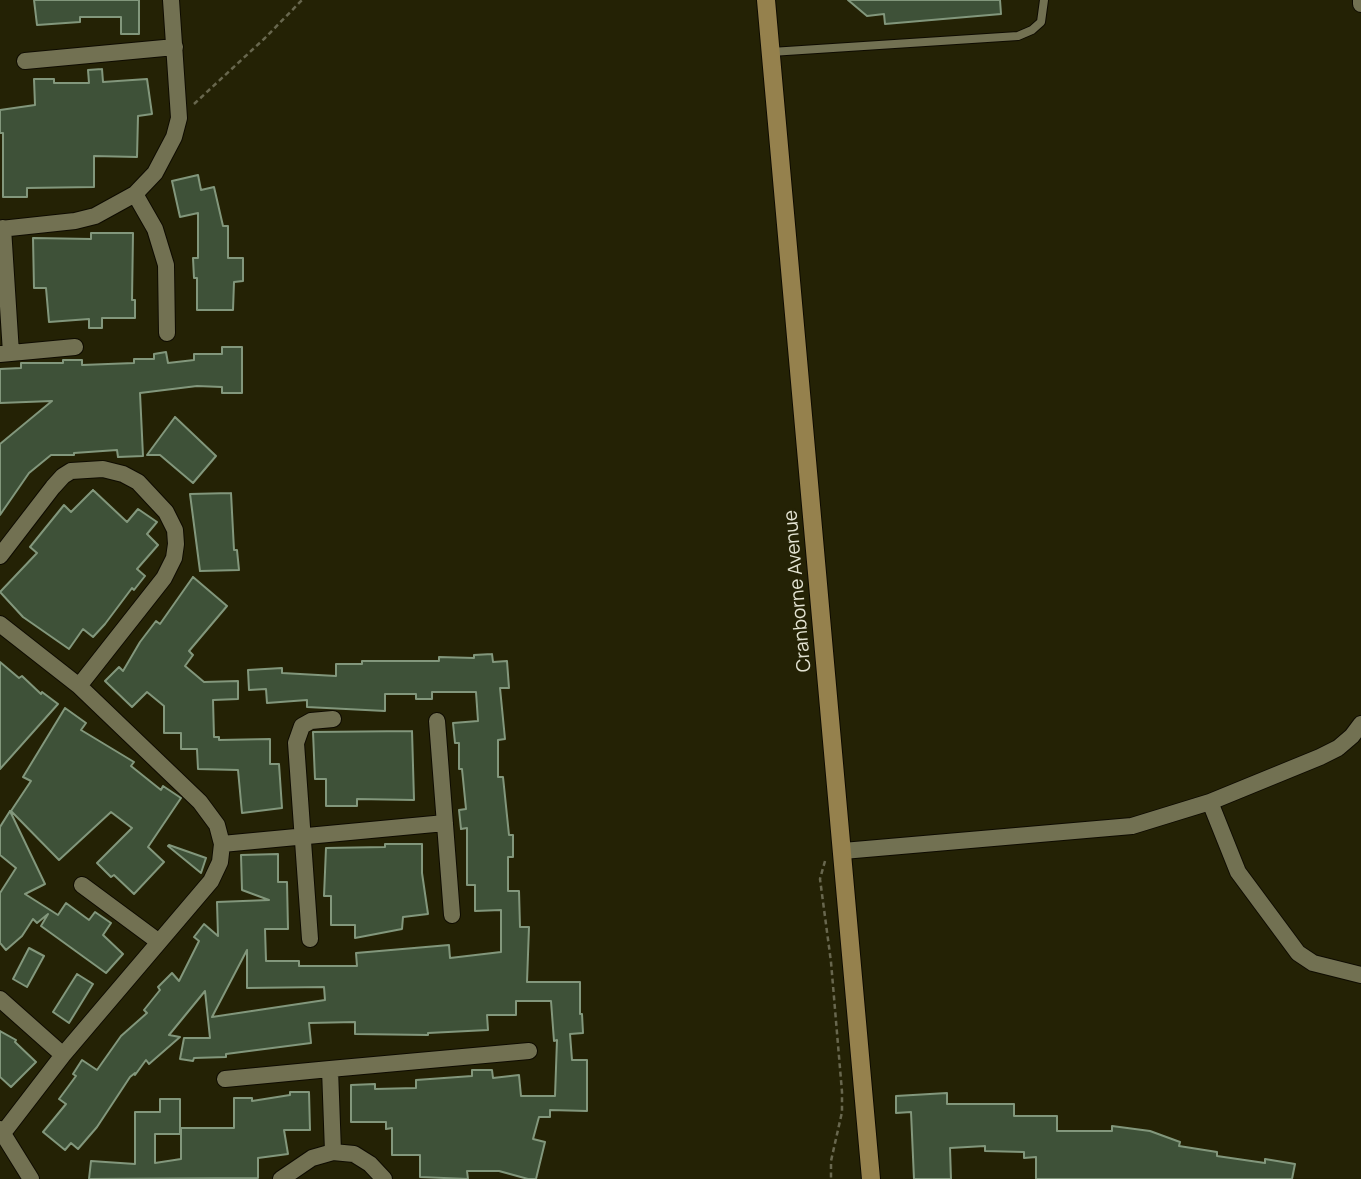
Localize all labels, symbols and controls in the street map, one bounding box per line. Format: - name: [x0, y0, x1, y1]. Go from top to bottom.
- street label: Cranborne Avenue: [780, 509, 816, 673]

